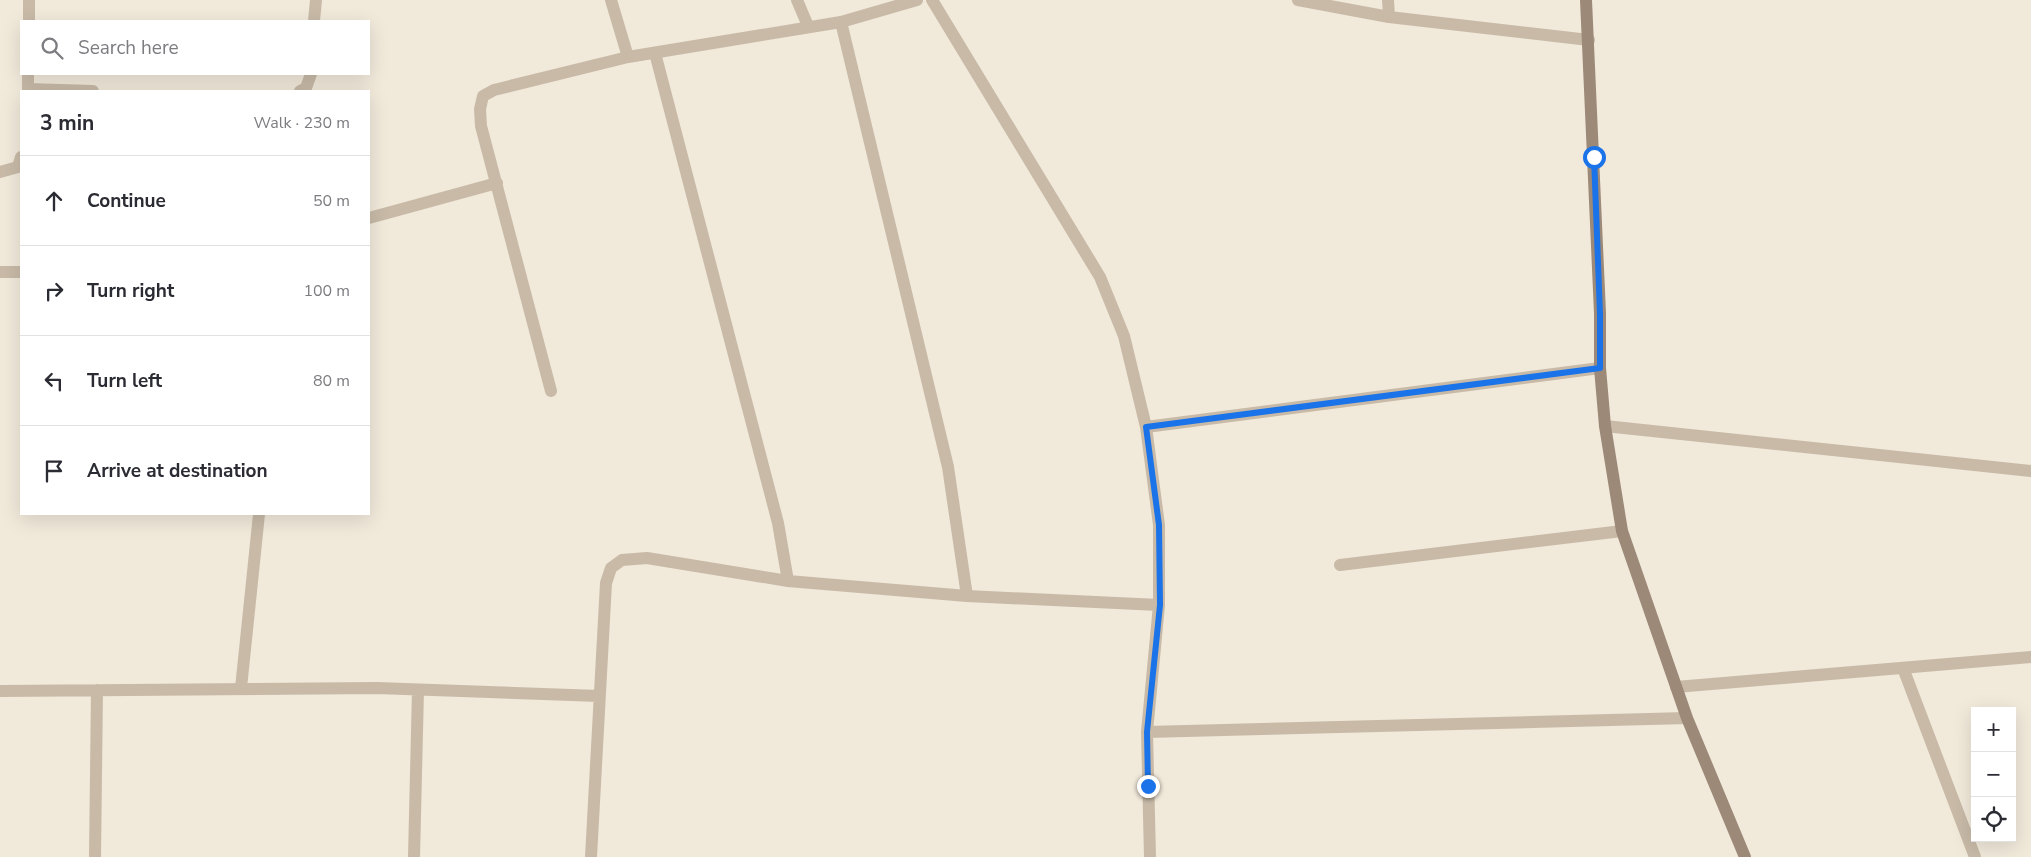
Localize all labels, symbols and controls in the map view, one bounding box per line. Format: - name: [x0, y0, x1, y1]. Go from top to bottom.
- search box: [20, 20, 370, 75]
- icon: search: [38, 34, 66, 62]
- text: Search here: [78, 35, 179, 61]
- text: 3 min: [40, 109, 94, 137]
- text: Walk · 230 m: [254, 112, 350, 134]
- route start: [1583, 146, 1606, 169]
- icon: ahead: [40, 187, 68, 215]
- text: Continue: [87, 188, 166, 214]
- text: 50 m: [313, 190, 350, 212]
- icon: right: [40, 277, 68, 305]
- text: Turn right: [87, 278, 174, 304]
- text: 100 m: [303, 280, 350, 302]
- icon: left: [40, 367, 68, 395]
- text: Turn left: [87, 368, 162, 394]
- text: 80 m: [313, 370, 350, 392]
- icon: arrive: [40, 457, 68, 485]
- text: Arrive at destination: [87, 458, 268, 484]
- map controls: [1971, 707, 2016, 842]
- button: +: [1971, 707, 2016, 752]
- button: −: [1971, 752, 2016, 797]
- route end: [1137, 775, 1160, 798]
- button: locate: [1971, 797, 2016, 842]

